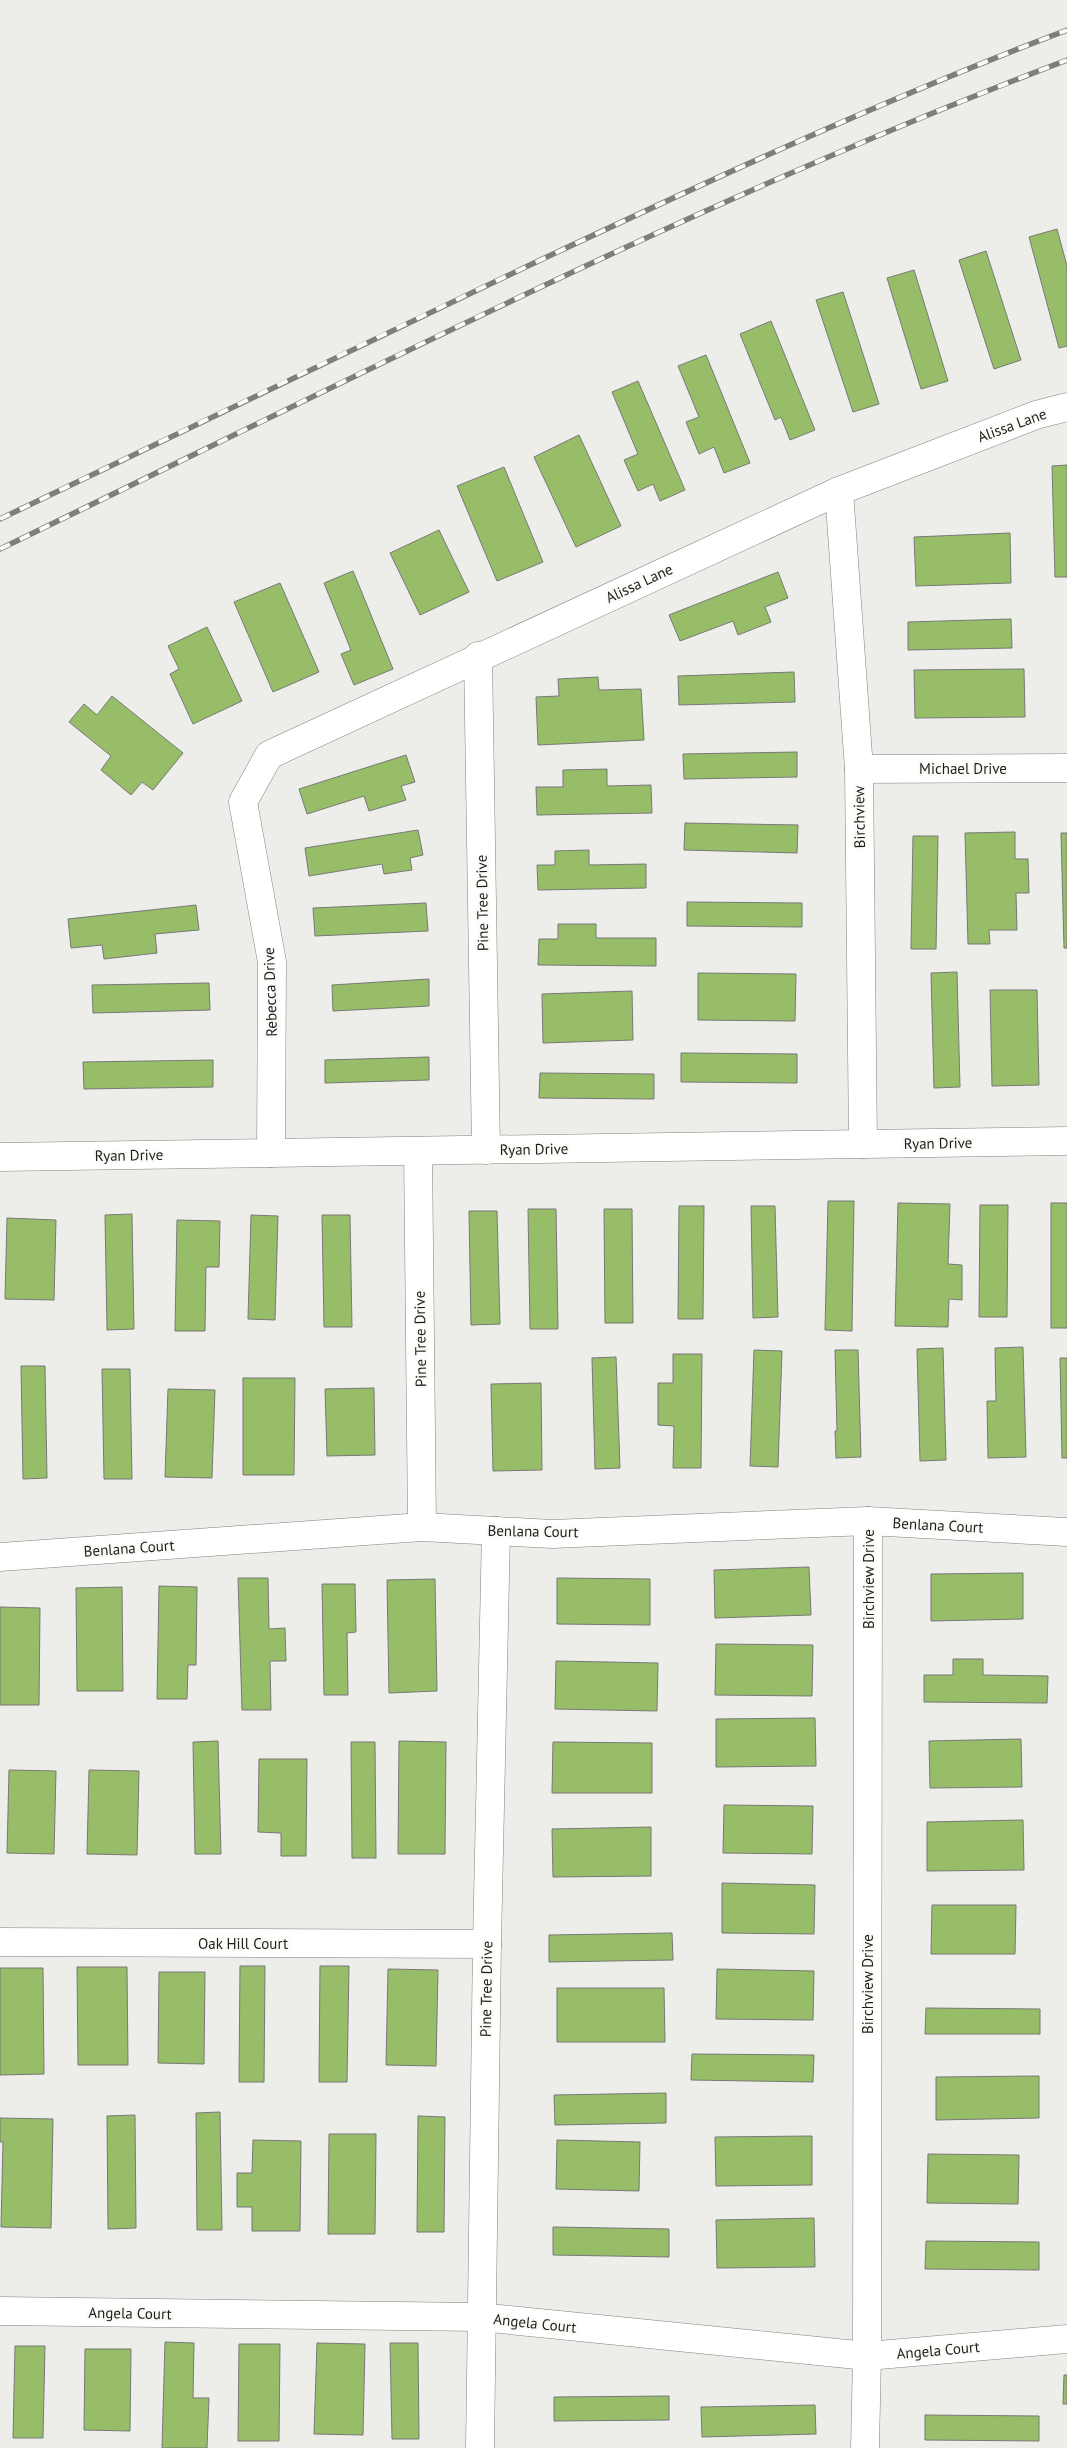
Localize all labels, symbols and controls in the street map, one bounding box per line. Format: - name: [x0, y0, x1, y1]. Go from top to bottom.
- street label: Alissa Lane: [975, 404, 1049, 446]
- street label: Alissa Lane: [602, 559, 676, 607]
- street label: Michael Drive: [919, 759, 1007, 778]
- street label: Birchview: [849, 786, 869, 848]
- street label: Pine Tree Drive: [472, 855, 492, 951]
- street label: Rebecca Drive: [259, 947, 281, 1037]
- street label: Ryan Drive: [903, 1133, 973, 1153]
- street label: Ryan Drive: [499, 1139, 569, 1159]
- street label: Ryan Drive: [94, 1145, 164, 1165]
- street label: Pine Tree Drive: [410, 1291, 430, 1387]
- street label: Benlana Court: [892, 1513, 984, 1537]
- street label: Benlana Court: [487, 1521, 579, 1541]
- street label: Birchview Drive: [859, 1529, 878, 1629]
- street label: Benlana Court: [83, 1535, 175, 1561]
- street label: Oak Hill Court: [198, 1934, 288, 1953]
- street label: Birchview Drive: [858, 1934, 877, 2034]
- street label: Pine Tree Drive: [476, 1941, 496, 2037]
- street label: Angela Court: [88, 2303, 172, 2323]
- street label: Angela Court: [493, 2309, 577, 2337]
- street label: Angela Court: [896, 2337, 980, 2363]

